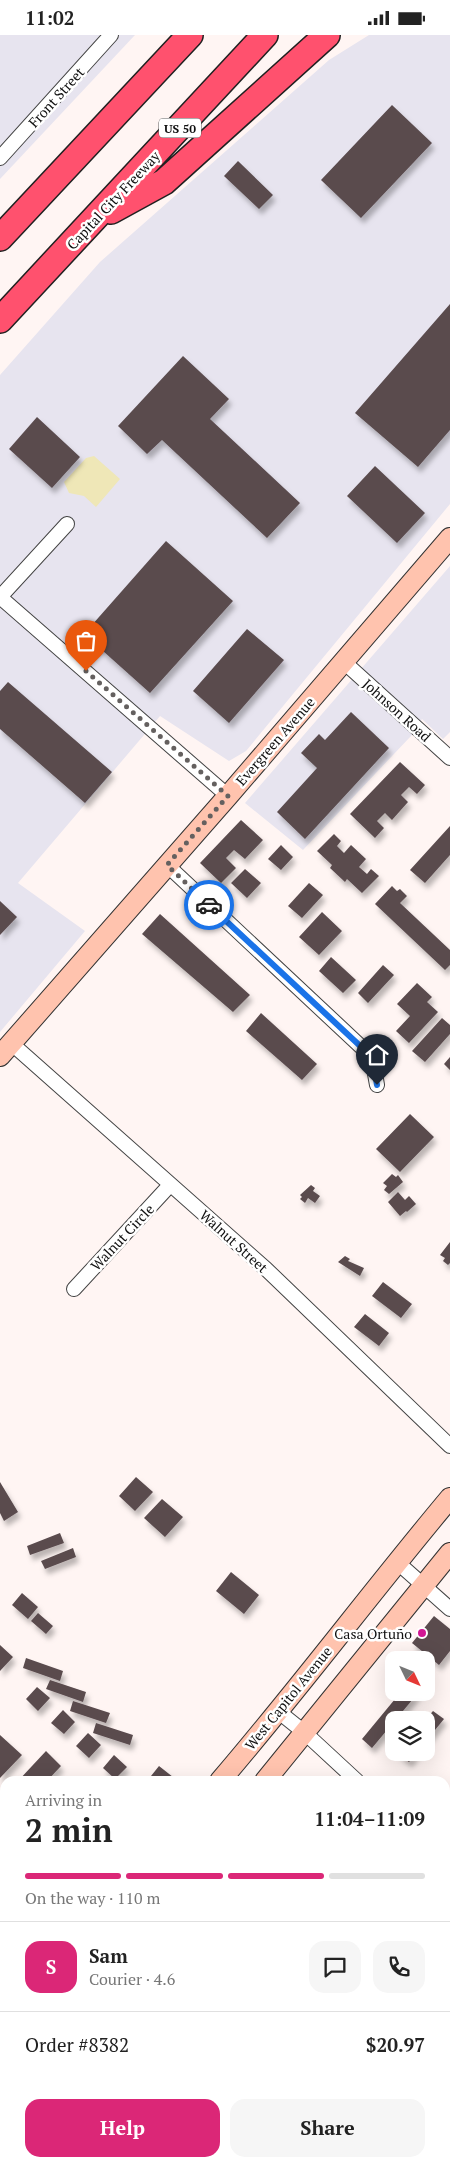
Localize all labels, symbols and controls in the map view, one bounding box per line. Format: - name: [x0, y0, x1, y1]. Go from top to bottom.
- text: 11:02: [25, 5, 74, 30]
- street label: Front Street: [24, 62, 89, 131]
- road number: US 50: [159, 119, 201, 137]
- street label: Capital City Freeway: [62, 146, 164, 253]
- pin: [65, 620, 107, 671]
- icon: bag: [72, 627, 100, 655]
- street label: Johnson Road: [359, 674, 435, 746]
- street label: Evergreen Avenue: [231, 693, 319, 789]
- courier: [184, 880, 234, 930]
- icon: car: [195, 891, 223, 919]
- pin: [356, 1034, 398, 1085]
- icon: home: [363, 1041, 391, 1069]
- street label: Walnut Circle: [86, 1200, 158, 1274]
- street label: Walnut Street: [196, 1205, 273, 1277]
- place label: Casa Ortuño: [334, 1624, 412, 1643]
- marker: Casa Ortuño: [416, 1627, 428, 1639]
- street label: West Capitol Avenue: [240, 1642, 336, 1754]
- north arrow: [385, 1651, 435, 1701]
- map controls: [385, 1651, 435, 1761]
- button: layers: [385, 1711, 435, 1761]
- text: Arriving in: [25, 1789, 102, 1811]
- text: 11:04–11:09: [314, 1806, 425, 1831]
- text: 2 min: [25, 1809, 113, 1851]
- text: On the way · 110 m: [25, 1887, 160, 1909]
- button: chat: [309, 1941, 361, 1993]
- button: phone: [373, 1941, 425, 1993]
- text: Sam: [89, 1943, 128, 1968]
- text: S: [46, 1954, 56, 1979]
- text: Courier · 4.6: [89, 1968, 175, 1990]
- text: Order #8382: [25, 2032, 129, 2057]
- text: $20.97: [366, 2032, 425, 2057]
- button: Help: [25, 2099, 220, 2157]
- button: Share: [230, 2099, 425, 2157]

